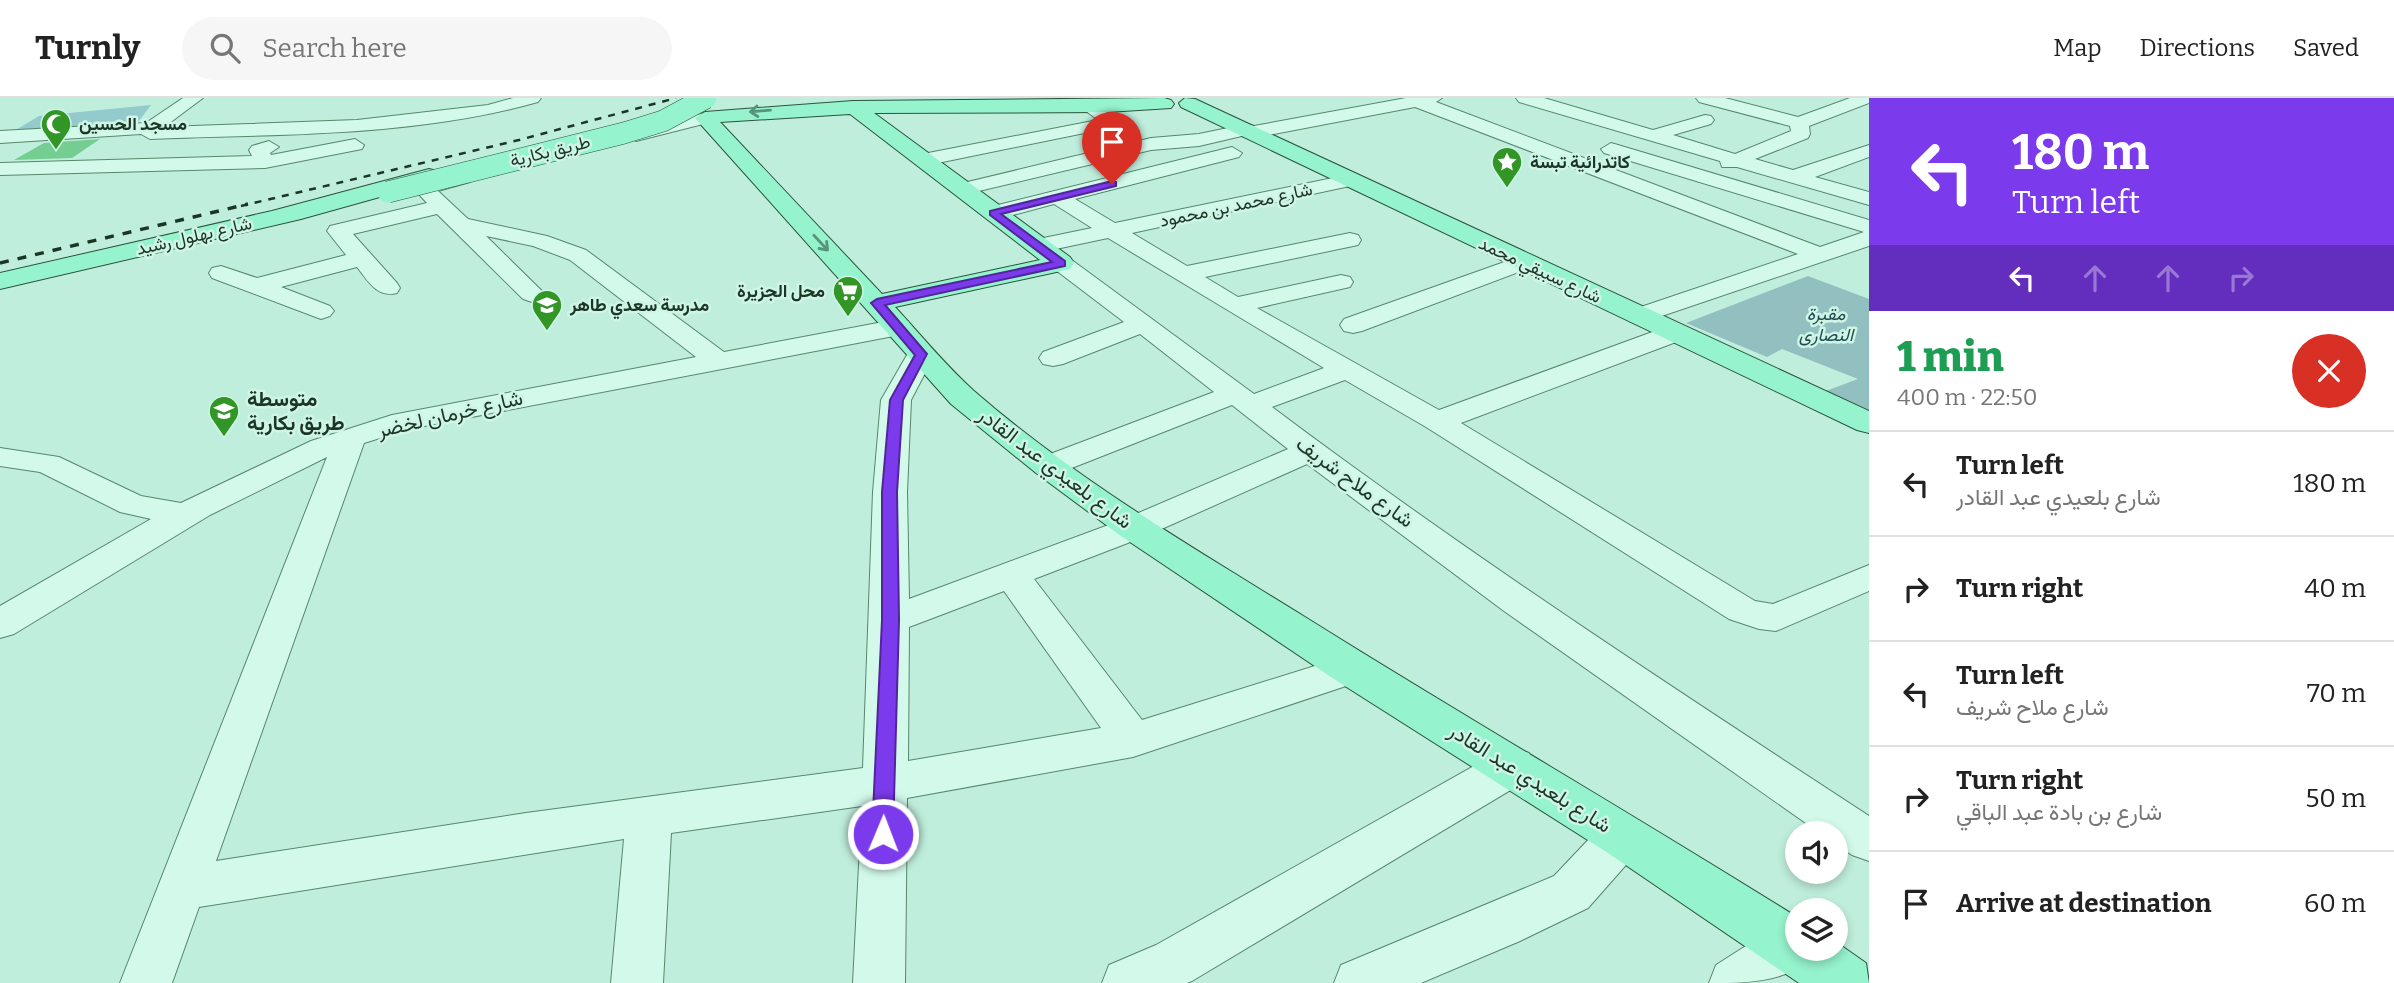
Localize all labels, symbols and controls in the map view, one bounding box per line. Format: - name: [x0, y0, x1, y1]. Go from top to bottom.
- search box: [182, 17, 672, 80]
- text: Turnly: [35, 28, 140, 68]
- icon: search: [206, 29, 244, 67]
- text: Search here: [262, 33, 407, 64]
- text: Map: [2053, 34, 2102, 62]
- text: Directions: [2140, 34, 2255, 62]
- text: Saved: [2293, 34, 2359, 62]
- one-way arrow: [749, 105, 772, 118]
- mosque icon: مسجد الحسين: [39, 107, 73, 151]
- pin: [1082, 112, 1142, 184]
- place label: مسجد الحسين: [79, 113, 187, 135]
- icon: arrive: [1093, 123, 1131, 161]
- text: 180 m: [2012, 123, 2149, 182]
- icon: left: [1897, 126, 1988, 217]
- street label: طريق بكارية: [508, 130, 592, 172]
- place icon: كاتدرائية تبسة: [1490, 145, 1524, 189]
- place label: كاتدرائية تبسة: [1530, 151, 1630, 173]
- street label: شارع محمد بن محمود: [1157, 178, 1315, 233]
- text: Turn left: [2012, 183, 2140, 221]
- street label: شارع بهلول رشيد: [134, 212, 254, 261]
- street label: شارع سبيقي محمد: [1473, 232, 1605, 312]
- one-way arrow: [813, 234, 830, 251]
- icon: left: [2003, 259, 2041, 297]
- icon: ahead: [2076, 259, 2114, 297]
- icon: ahead: [2149, 259, 2187, 297]
- icon: right: [2222, 259, 2260, 297]
- supermarket icon: محل الجزيرة: [831, 274, 865, 318]
- place label: محل الجزيرة: [737, 280, 825, 302]
- school or university icon: مدرسة سعدي طاهر: [530, 288, 564, 332]
- place label: مدرسة سعدي طاهر: [569, 294, 709, 320]
- park label: مقبرة النصارى: [1799, 303, 1855, 346]
- text: 1 min: [1897, 332, 2004, 382]
- button: close: [2292, 334, 2366, 408]
- text: 400 m · 22:50: [1897, 383, 2037, 411]
- street label: شارع خرمان لخضر: [374, 385, 526, 445]
- place label: متوسطة طريق بكارية: [247, 386, 345, 436]
- school or university icon: متوسطة طريق بكارية: [207, 394, 241, 438]
- street label: شارع بلعيدي عبد القادر: [969, 401, 1137, 538]
- street label: شارع ملاح شريف: [1290, 431, 1419, 534]
- text: Turn left: [1956, 450, 2064, 481]
- icon: left: [1897, 465, 1935, 503]
- text: 180 m: [2293, 468, 2366, 499]
- text: شارع بلعيدي عبد القادر: [1956, 483, 2161, 511]
- icon: right: [1897, 570, 1935, 608]
- text: Turn right: [1956, 573, 2083, 604]
- text: 40 m: [2304, 573, 2366, 604]
- text: Turn left: [1956, 660, 2064, 691]
- icon: left: [1897, 675, 1935, 713]
- text: 70 m: [2307, 678, 2366, 709]
- text: شارع ملاح شريف: [1956, 693, 2109, 721]
- street label: شارع بلعيدي عبد القادر: [1441, 717, 1616, 842]
- text: Turn right: [1956, 765, 2083, 796]
- icon: right: [1897, 780, 1935, 818]
- text: 50 m: [2305, 783, 2366, 814]
- position arrow: [846, 797, 920, 871]
- text: شارع بن بادة عبد الباقي: [1956, 798, 2162, 826]
- map controls: [1785, 821, 1848, 961]
- button: sound: [1785, 821, 1848, 884]
- icon: arrive: [1897, 885, 1935, 923]
- text: Arrive at destination: [1956, 888, 2211, 919]
- text: 60 m: [2304, 888, 2366, 919]
- button: layers: [1785, 898, 1848, 961]

